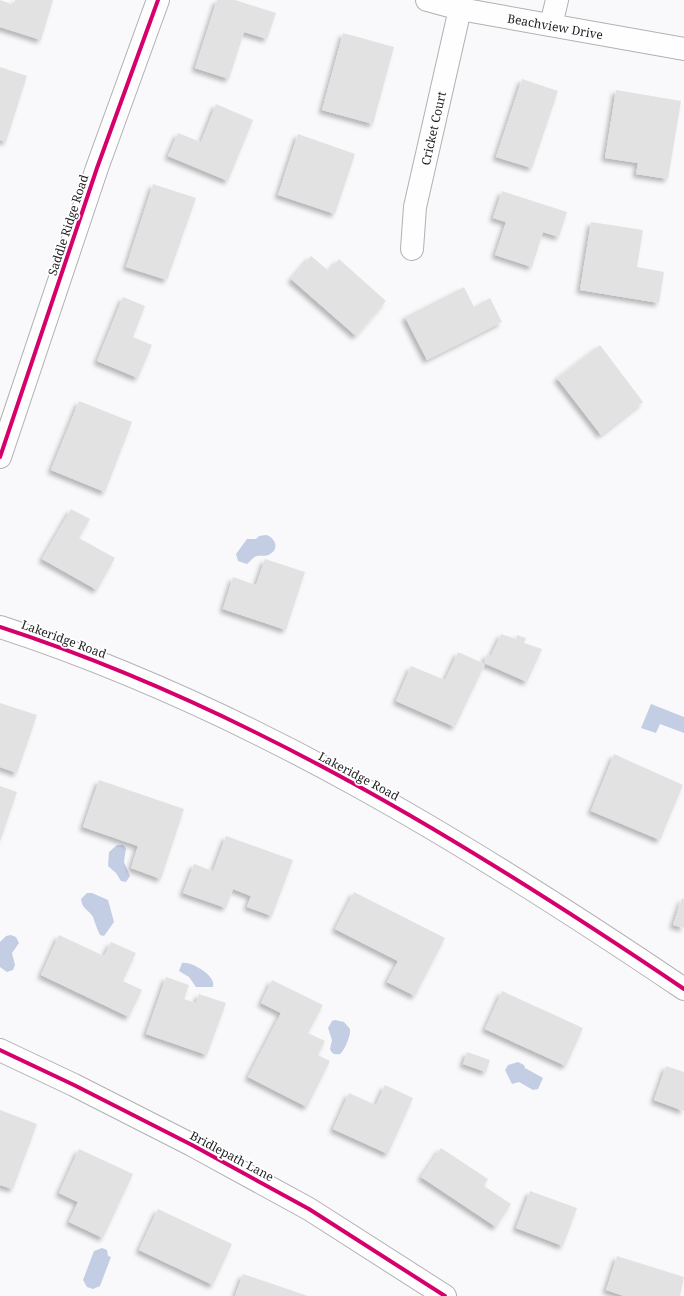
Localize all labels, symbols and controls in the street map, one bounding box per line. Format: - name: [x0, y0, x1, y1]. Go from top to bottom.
- street label: Beachview Drive: [506, 9, 604, 43]
- street label: Cricket Court: [416, 90, 450, 167]
- street label: Saddle Ridge Road: [44, 172, 93, 278]
- street label: Lakeridge Road: [19, 616, 109, 662]
- street label: Lakeridge Road: [316, 748, 403, 805]
- street label: Bridlepath Lane: [187, 1127, 277, 1185]

